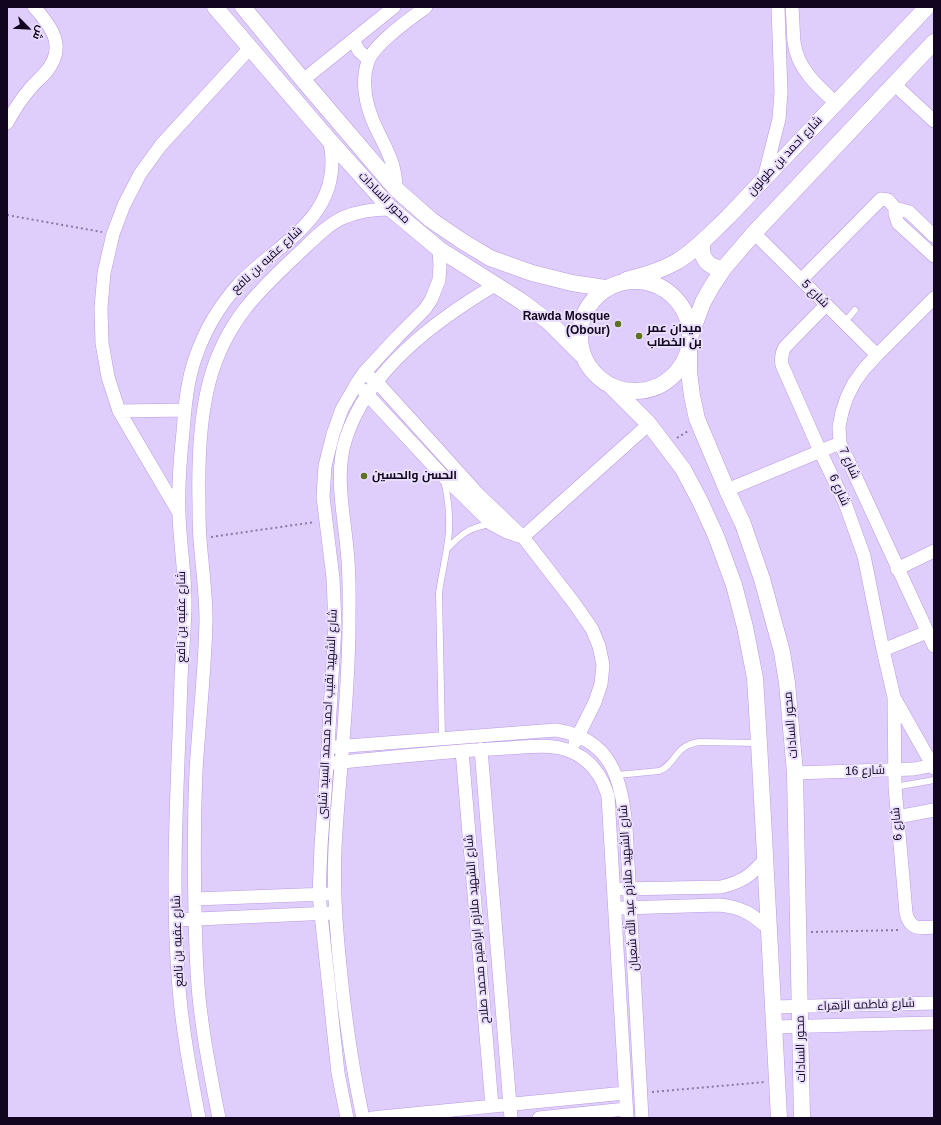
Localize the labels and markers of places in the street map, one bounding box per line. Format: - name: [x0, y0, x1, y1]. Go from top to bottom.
- place label: Rawda Mosque (Obour): [523, 310, 610, 338]
- marker: Rawda Mosque (Obour): [613, 319, 623, 329]
- place label: ميدان عمر بن الخطاب: [647, 322, 702, 350]
- marker: ميدان عمر بن الخطاب: [634, 331, 644, 341]
- place label: الحسن والحسين: [372, 469, 457, 483]
- marker: الحسن والحسين: [359, 471, 369, 481]

